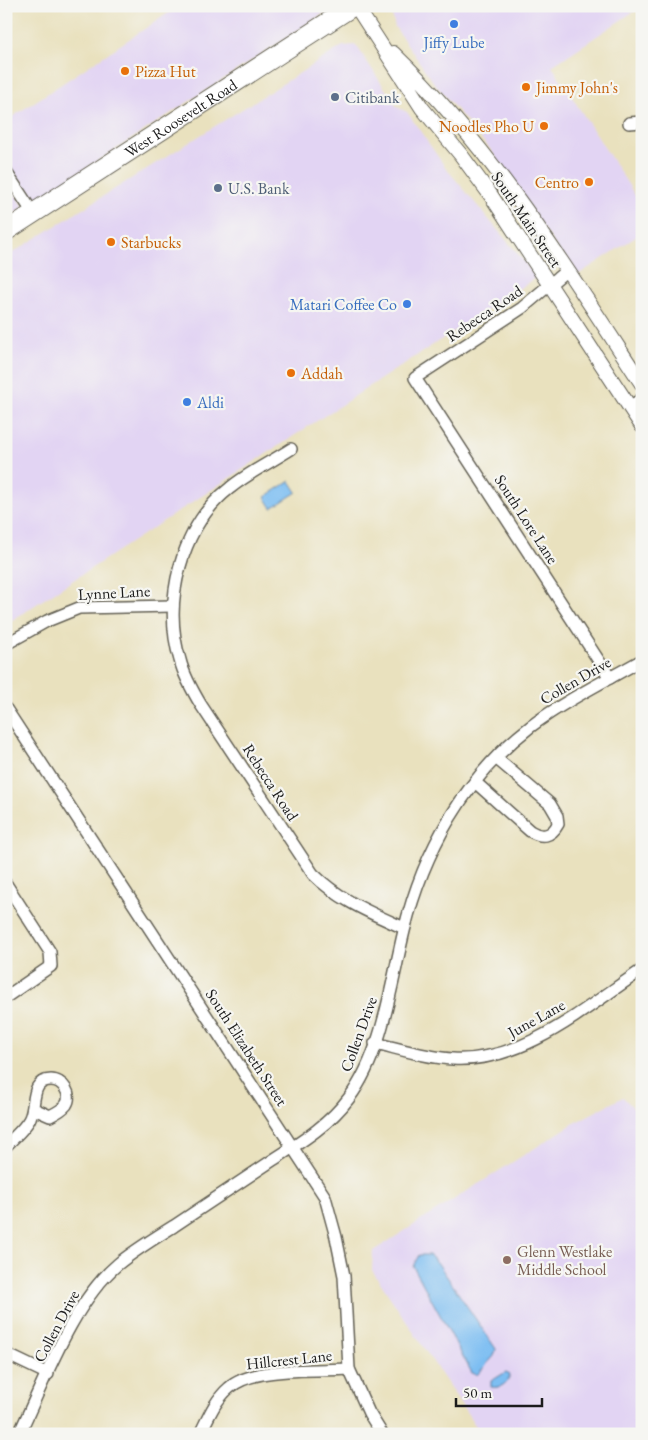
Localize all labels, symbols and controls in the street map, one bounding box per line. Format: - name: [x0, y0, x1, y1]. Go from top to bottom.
- marker: Jiffy Lube: [448, 18, 460, 30]
- place label: Jiffy Lube: [421, 32, 485, 53]
- place label: Pizza Hut: [135, 61, 196, 82]
- marker: Pizza Hut: [119, 65, 131, 77]
- street label: West Roosevelt Road: [121, 74, 242, 162]
- place label: Jimmy John's: [534, 77, 618, 98]
- marker: Jimmy John's: [520, 81, 532, 93]
- place label: Citibank: [345, 87, 400, 108]
- marker: Citibank: [329, 91, 341, 103]
- place label: Noodles Pho U: [439, 116, 534, 137]
- marker: Noodles Pho U: [538, 120, 550, 132]
- street label: South Main Street: [487, 167, 566, 271]
- place label: Centro: [535, 172, 579, 193]
- marker: Centro: [583, 176, 595, 188]
- place label: U.S. Bank: [228, 178, 290, 199]
- marker: U.S. Bank: [212, 182, 224, 194]
- place label: Starbucks: [121, 232, 181, 253]
- marker: Starbucks: [105, 236, 117, 248]
- street label: Rebecca Road: [442, 280, 527, 347]
- place label: Matari Coffee Co: [290, 294, 397, 315]
- marker: Matari Coffee Co: [401, 298, 413, 310]
- place label: Addah: [300, 363, 343, 384]
- marker: Addah: [285, 367, 297, 379]
- place label: Aldi: [196, 392, 224, 413]
- marker: Aldi: [181, 396, 193, 408]
- street label: South Lore Lane: [490, 470, 563, 568]
- street label: Lynne Lane: [77, 580, 151, 605]
- street label: Collen Drive: [536, 652, 615, 709]
- street label: Rebecca Road: [238, 740, 304, 825]
- street label: South Elizabeth Street: [201, 985, 292, 1110]
- street label: Collen Drive: [335, 994, 382, 1075]
- street label: June Lane: [502, 994, 569, 1044]
- place label: Glenn Westlake Middle School: [517, 1241, 612, 1280]
- marker: Glenn Westlake Middle School: [501, 1254, 513, 1266]
- street label: Collen Drive: [29, 1287, 84, 1366]
- street label: Hillcrest Lane: [245, 1345, 333, 1374]
- scale bar: [456, 1375, 542, 1407]
- text: 50 m: [463, 1383, 492, 1402]

